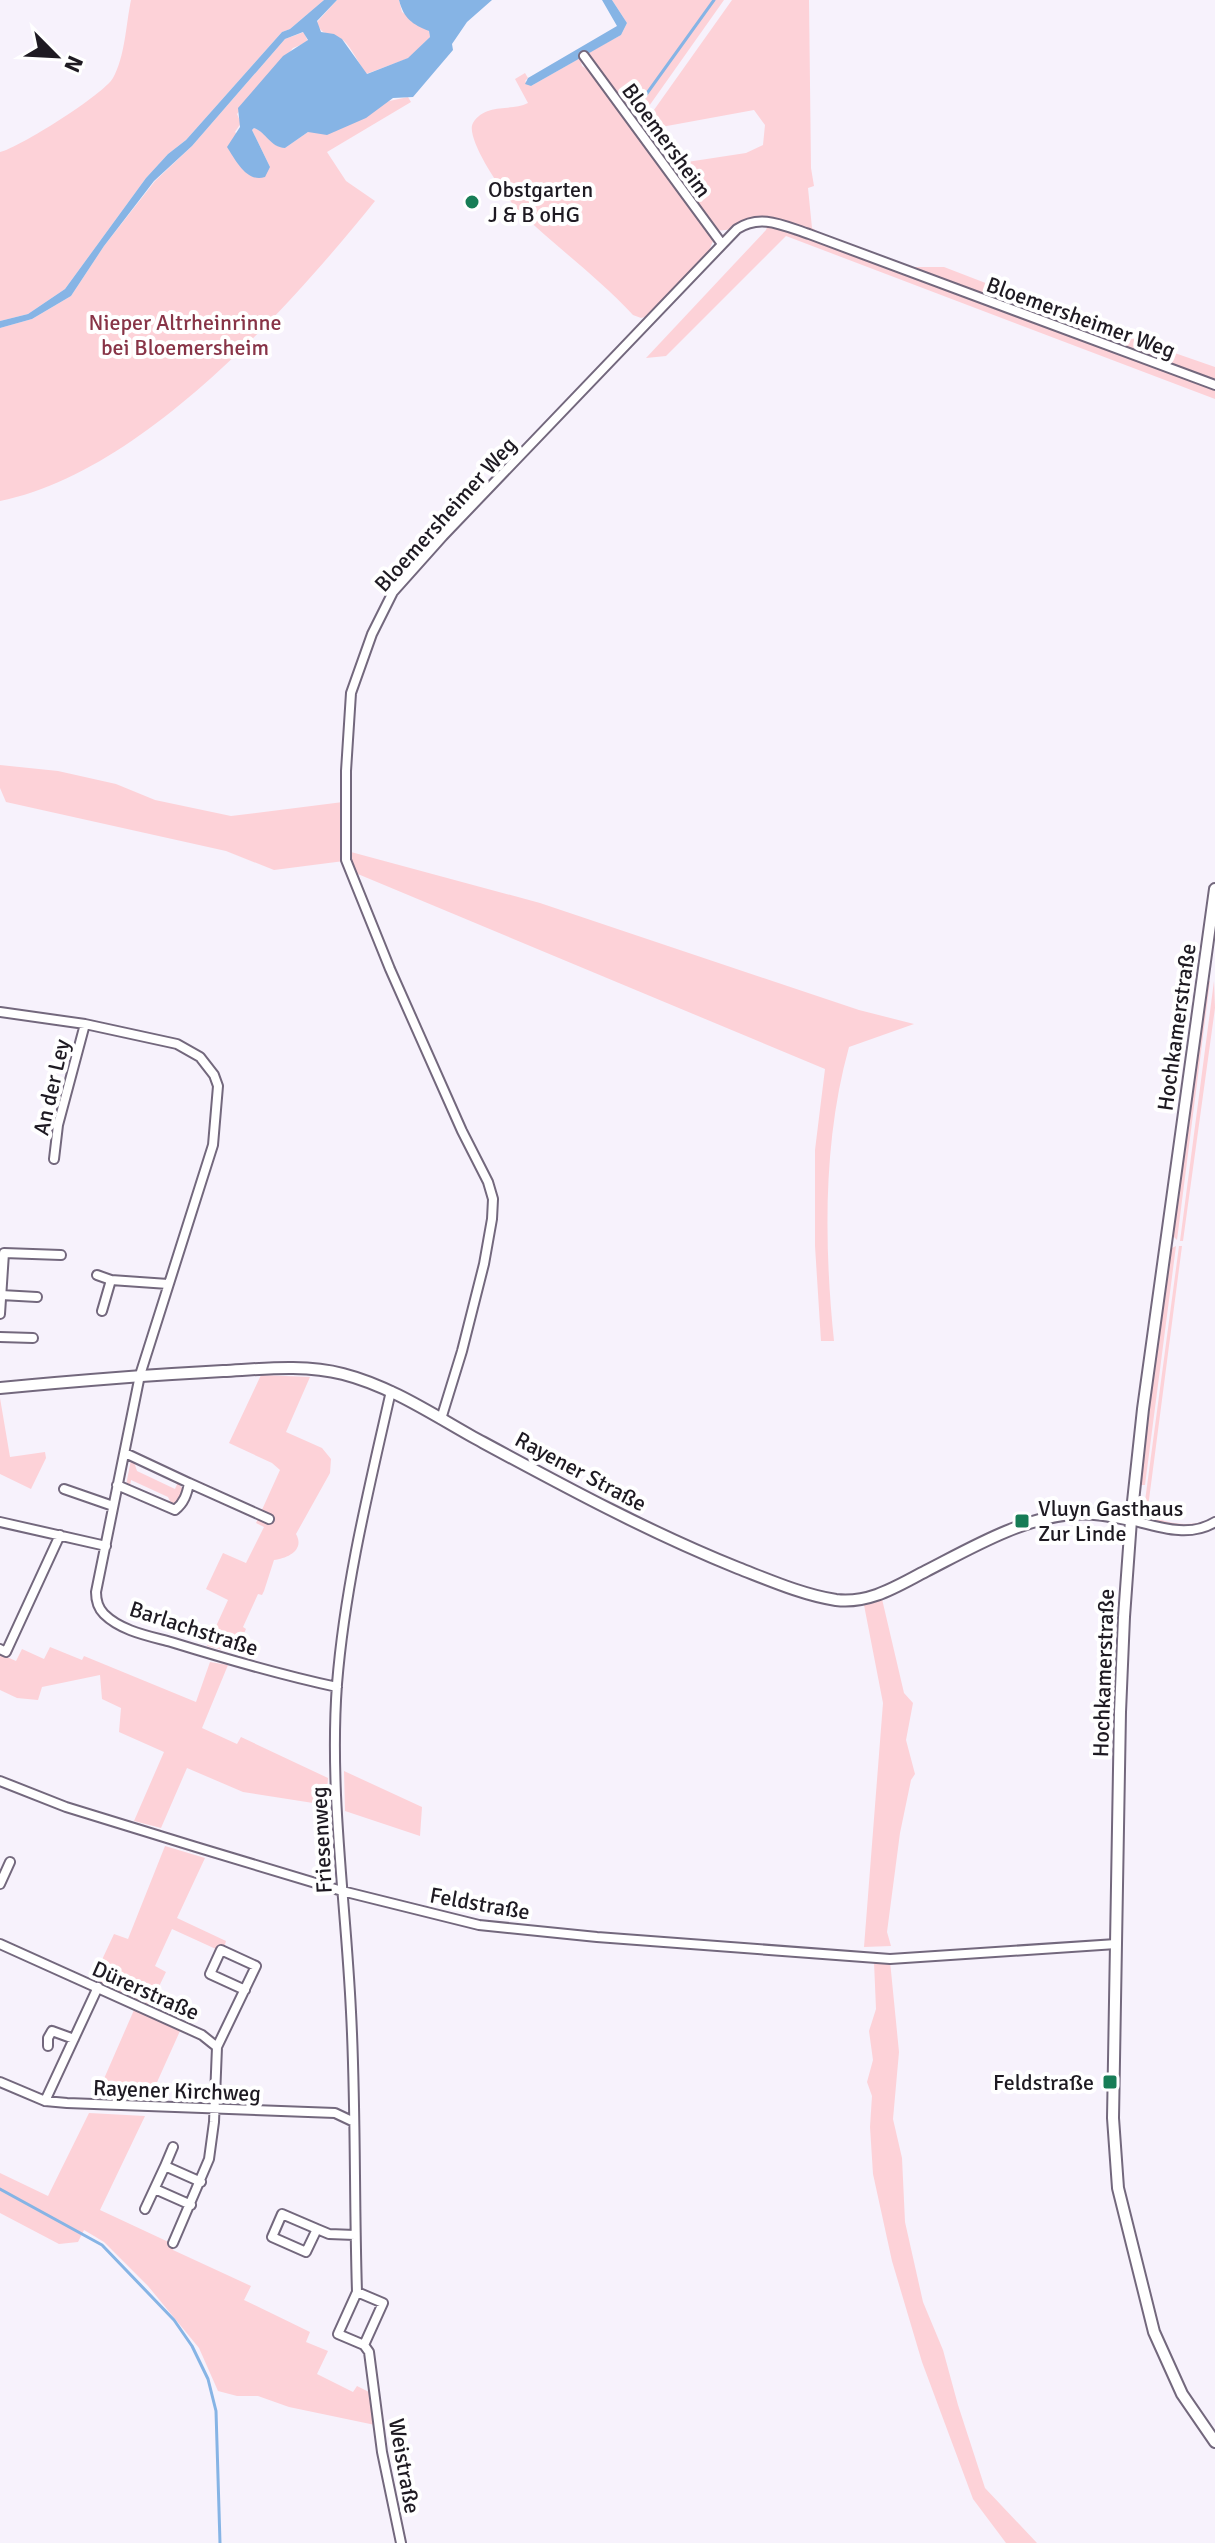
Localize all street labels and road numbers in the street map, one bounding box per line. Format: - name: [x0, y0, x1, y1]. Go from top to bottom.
- street label: Bloemersheim: [616, 78, 717, 203]
- street label: Bloemersheimer Weg: [983, 271, 1179, 364]
- street label: Bloemersheimer Weg: [369, 431, 522, 597]
- street label: Hochkamerstraße: [1151, 942, 1202, 1112]
- street label: An der Ley: [27, 1036, 76, 1138]
- street label: Rayener Straße: [511, 1426, 651, 1517]
- street label: Hochkamerstraße: [1087, 1588, 1120, 1758]
- street label: Barlachstraße: [126, 1595, 262, 1662]
- street label: Friesenweg: [305, 1786, 338, 1894]
- street label: Feldstraße: [428, 1881, 532, 1926]
- street label: Dürerstraße: [88, 1955, 203, 2026]
- street label: Rayener Kirchweg: [93, 2074, 261, 2107]
- street label: Weistraße: [383, 2416, 426, 2516]

